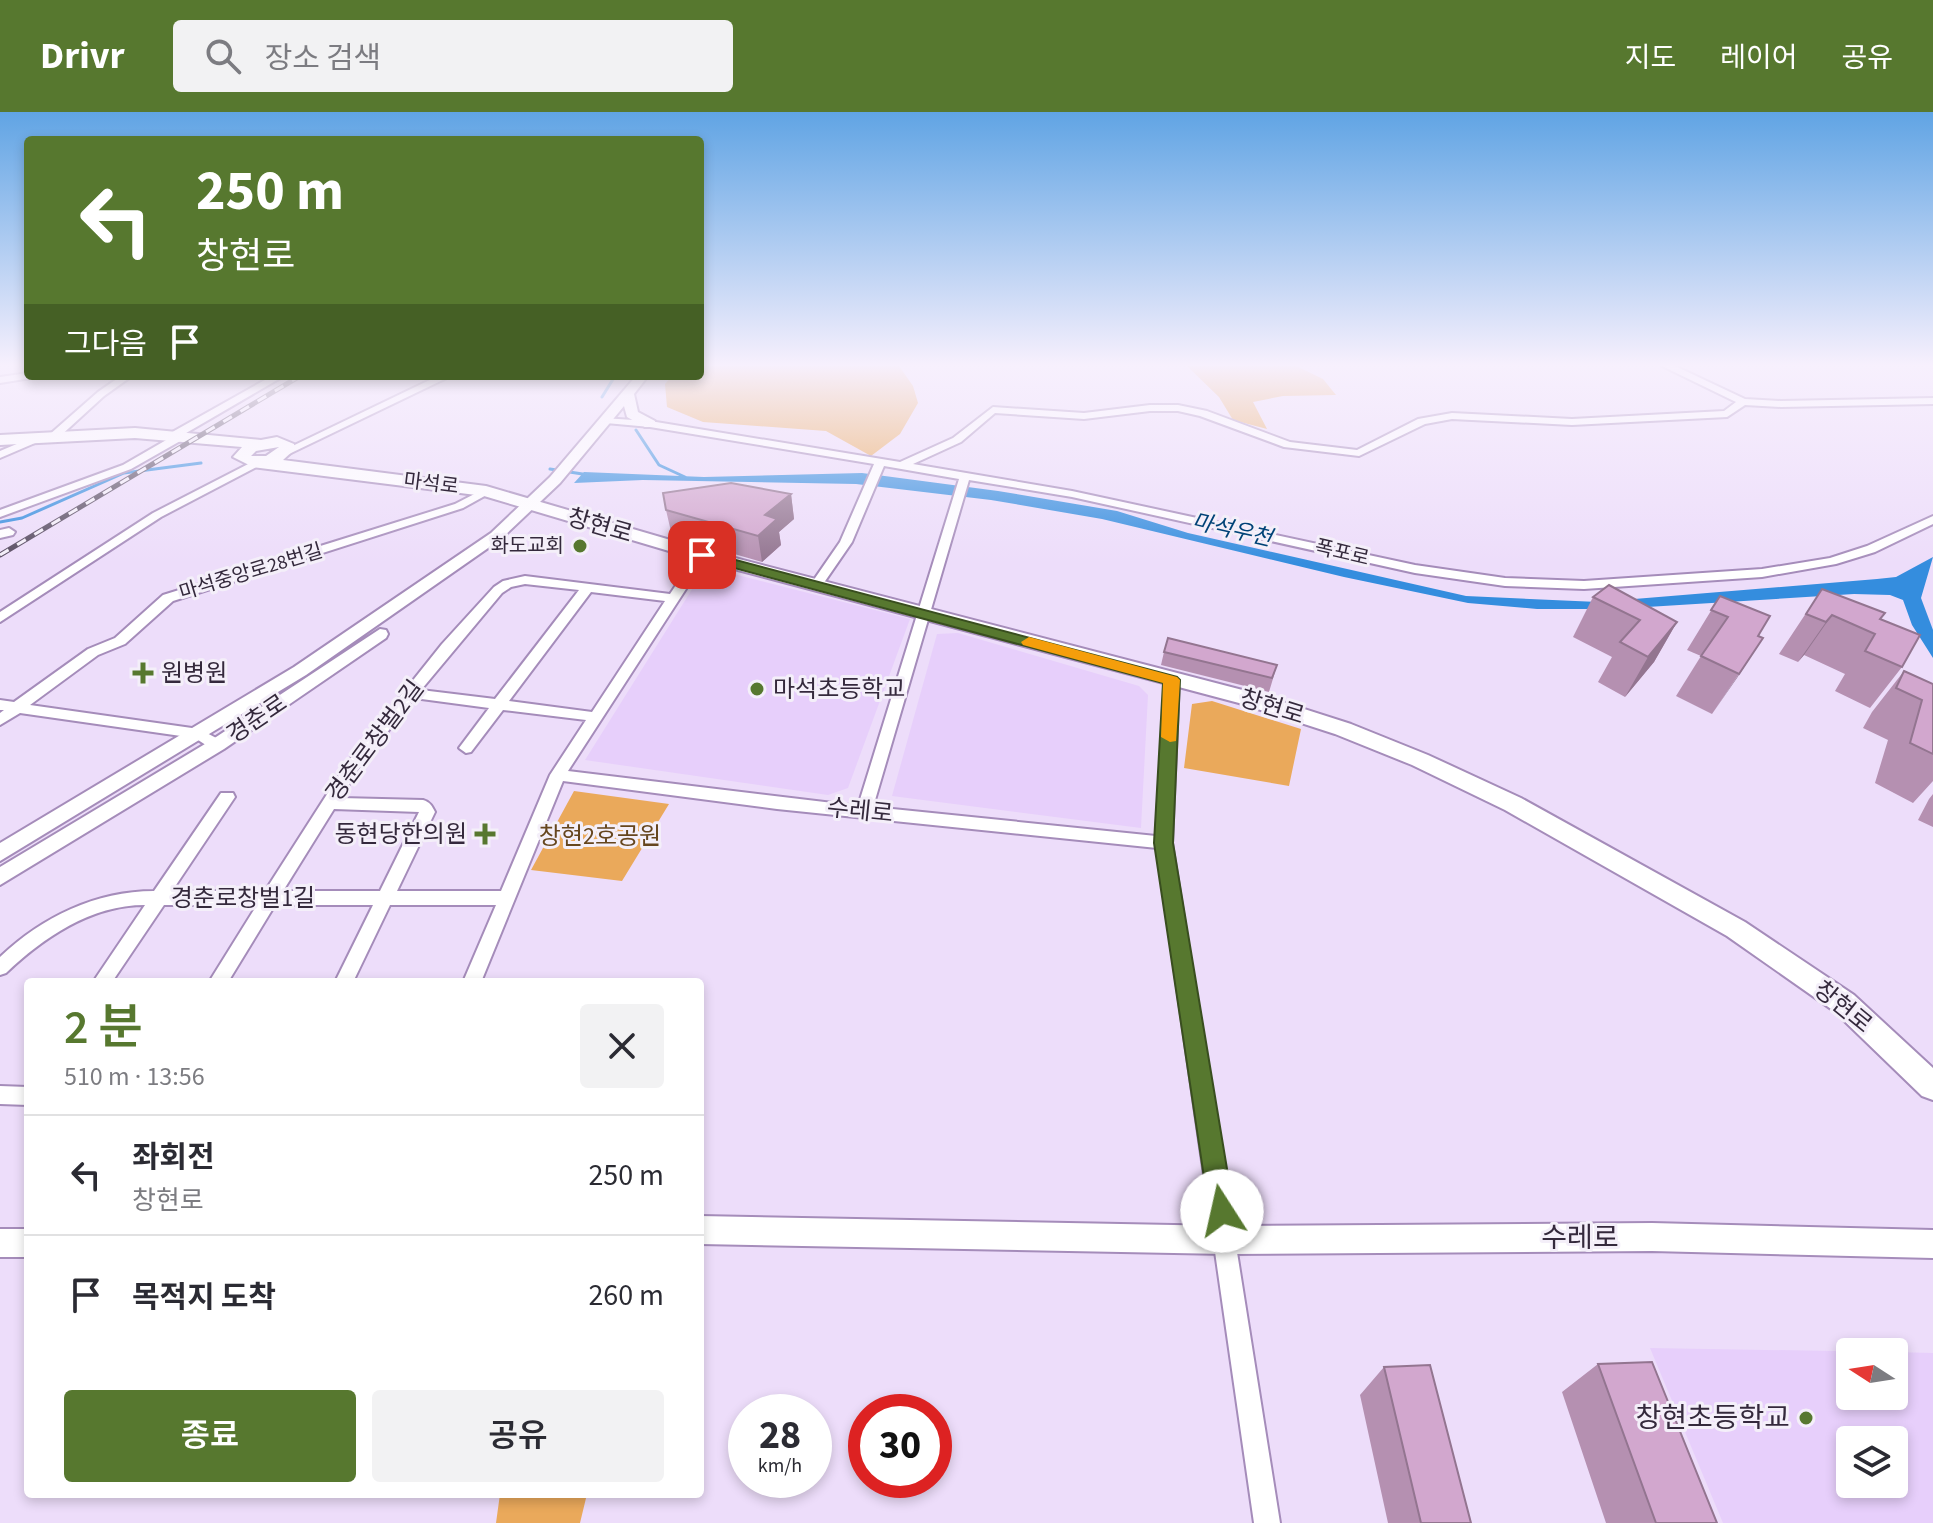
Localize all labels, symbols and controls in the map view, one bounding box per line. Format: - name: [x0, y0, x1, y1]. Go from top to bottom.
- search box: [173, 20, 733, 92]
- text: Drivr: [40, 29, 125, 83]
- icon: search: [201, 34, 245, 78]
- text: 장소 검색: [265, 37, 381, 80]
- text: 지도: [1625, 38, 1676, 78]
- text: 레이어: [1720, 38, 1797, 78]
- text: 공유: [1841, 38, 1893, 78]
- text: 250 m: [196, 152, 344, 231]
- icon: left: [64, 168, 168, 272]
- text: 창현로: [196, 231, 295, 282]
- icon: arrive: [163, 320, 207, 364]
- text: 그다음: [64, 323, 147, 366]
- street label: 마석로: [402, 467, 460, 501]
- street label: 창현로: [563, 500, 637, 552]
- water label: 마석우천: [1189, 505, 1278, 555]
- pin: [668, 521, 736, 589]
- place label: 화도교회: [490, 532, 564, 560]
- icon: arrive: [680, 533, 724, 577]
- street label: 폭포로: [1312, 533, 1372, 573]
- street label: 마석중앙로28번길: [176, 537, 326, 607]
- marker: 화도교회: [571, 537, 589, 555]
- place label: 원병원: [161, 656, 227, 691]
- marker: 원병원: [132, 662, 154, 684]
- place label: 마석초등학교: [773, 672, 905, 707]
- street label: 경춘로창벌2길: [318, 673, 432, 809]
- marker: 마석초등학교: [748, 680, 766, 698]
- street label: 창현로: [1235, 681, 1309, 733]
- street label: 경춘로: [220, 686, 294, 752]
- street label: 수레로: [825, 790, 895, 832]
- place label: 동현당한의원: [335, 817, 467, 852]
- park label: 창현2호공원: [539, 819, 661, 854]
- marker: 동현당한의원: [474, 823, 496, 845]
- street label: 경춘로창벌1길: [171, 881, 315, 916]
- street label: 창현로: [1806, 973, 1880, 1041]
- text: 2 분: [64, 994, 142, 1062]
- button: close: [580, 1004, 664, 1088]
- text: 510 m · 13:56: [64, 1058, 205, 1095]
- text: 좌회전: [132, 1136, 215, 1179]
- icon: left: [64, 1153, 108, 1197]
- text: 250 m: [588, 1154, 664, 1197]
- position arrow: [1180, 1169, 1264, 1253]
- text: 창현로: [132, 1182, 204, 1219]
- street label: 수레로: [1541, 1218, 1619, 1258]
- icon: arrive: [64, 1273, 108, 1317]
- text: 260 m: [588, 1274, 664, 1317]
- text: 목적지 도착: [132, 1276, 276, 1319]
- north arrow: [1836, 1338, 1908, 1410]
- map controls: [1836, 1338, 1908, 1498]
- button: 종료: [64, 1390, 356, 1482]
- button: 공유: [372, 1390, 664, 1482]
- speed limit sign: 30: [848, 1394, 952, 1498]
- place label: 창현초등학교: [1635, 1398, 1790, 1438]
- text: 28: [759, 1407, 801, 1464]
- marker: 창현초등학교: [1797, 1409, 1815, 1427]
- button: layers: [1836, 1426, 1908, 1498]
- text: km/h: [758, 1452, 802, 1480]

